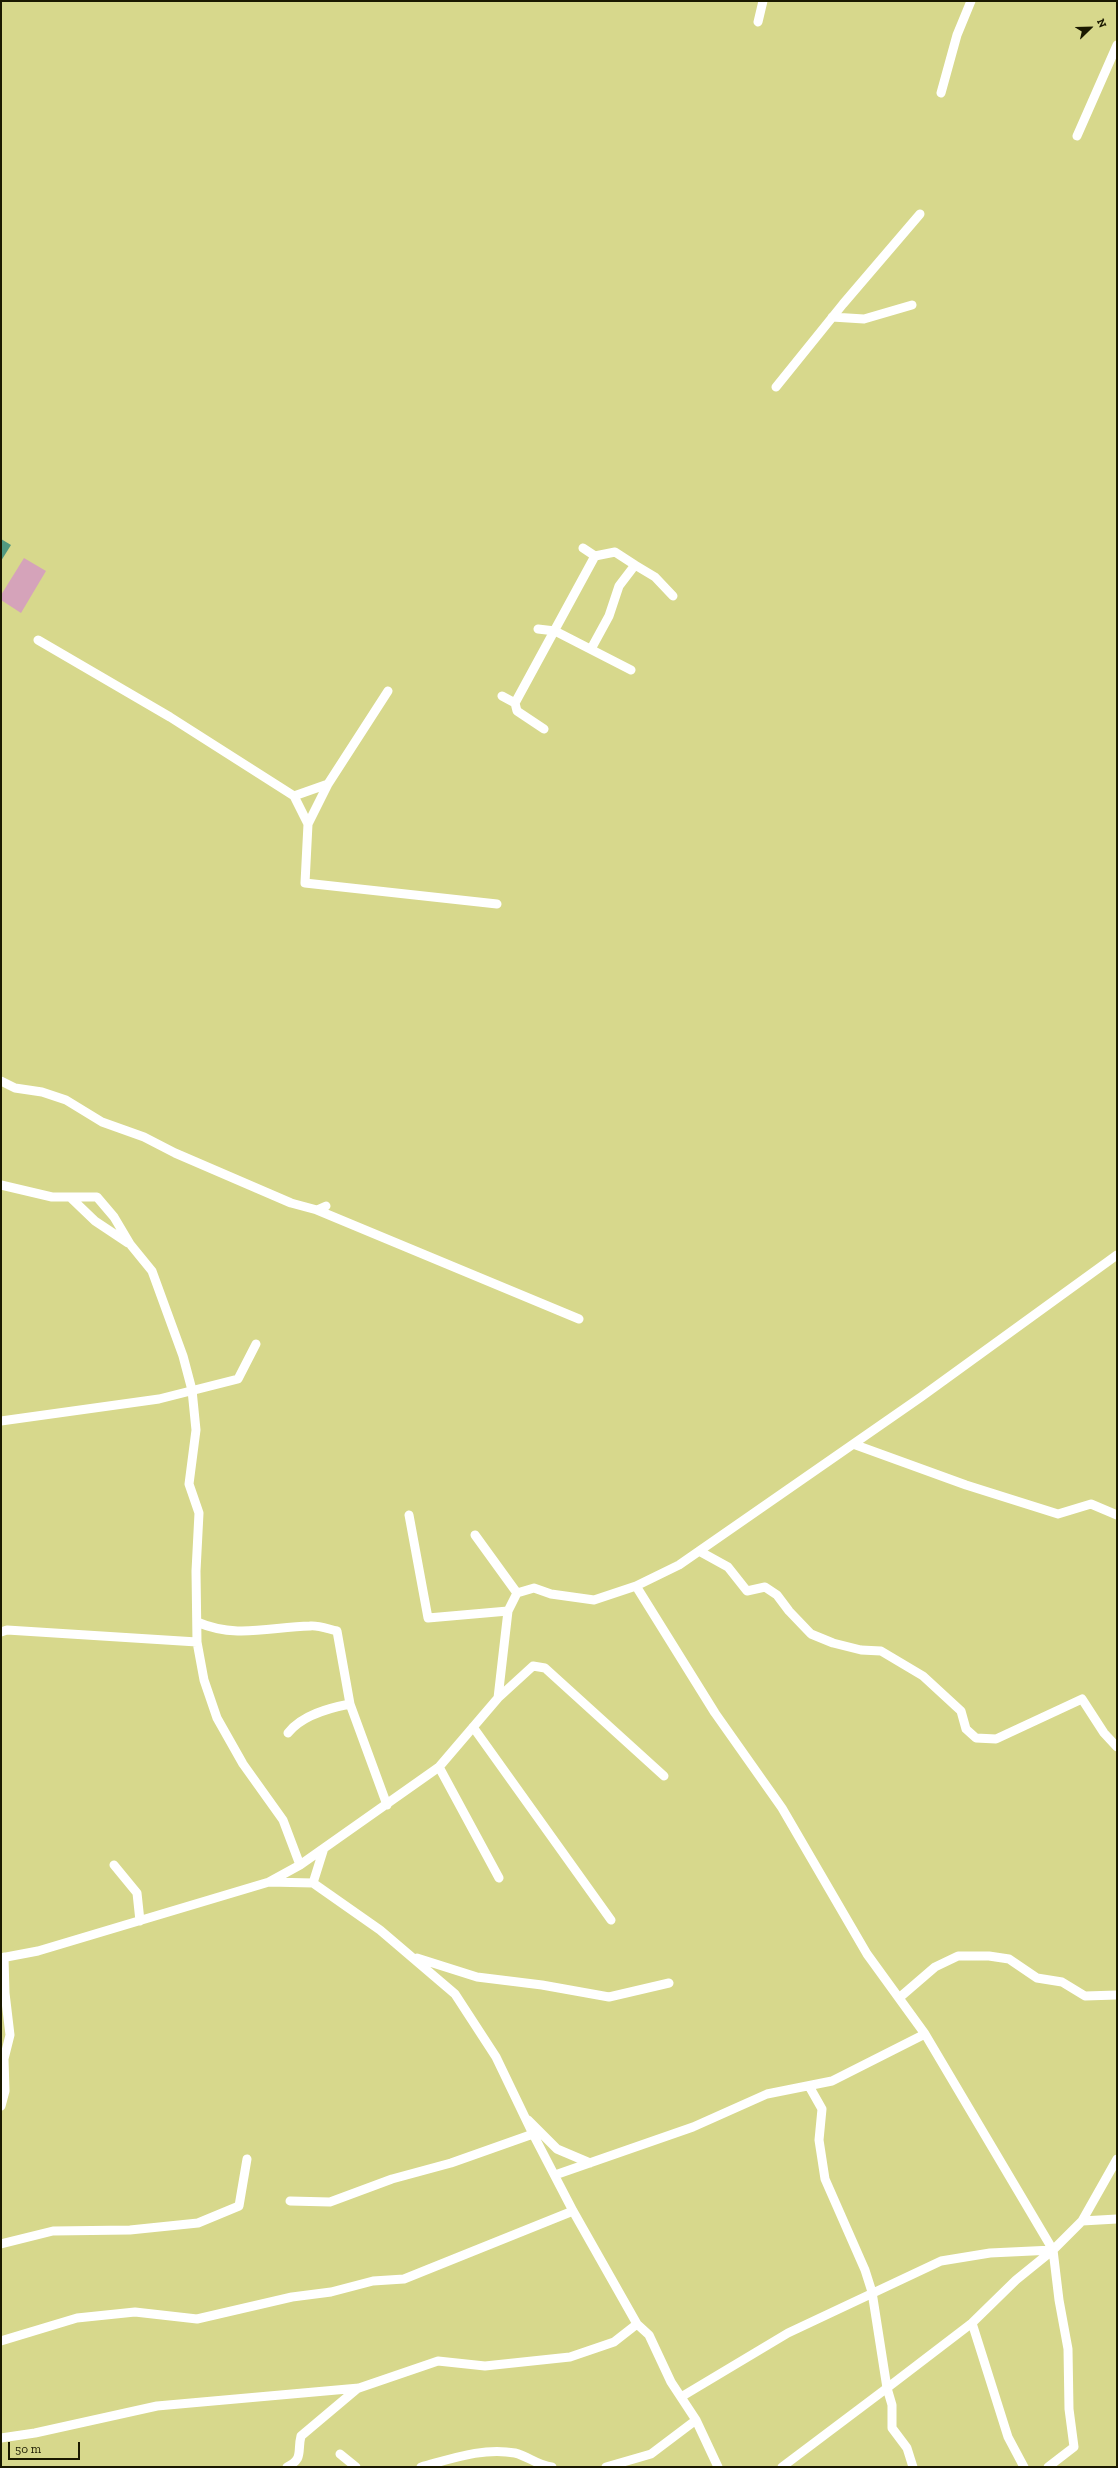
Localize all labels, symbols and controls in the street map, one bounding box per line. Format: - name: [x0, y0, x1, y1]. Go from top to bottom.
- north arrow: [1070, 8, 1110, 48]
- text: N: [1094, 17, 1109, 30]
- scale bar: [10, 2434, 82, 2460]
- text: 50 m: [15, 2442, 41, 2456]

